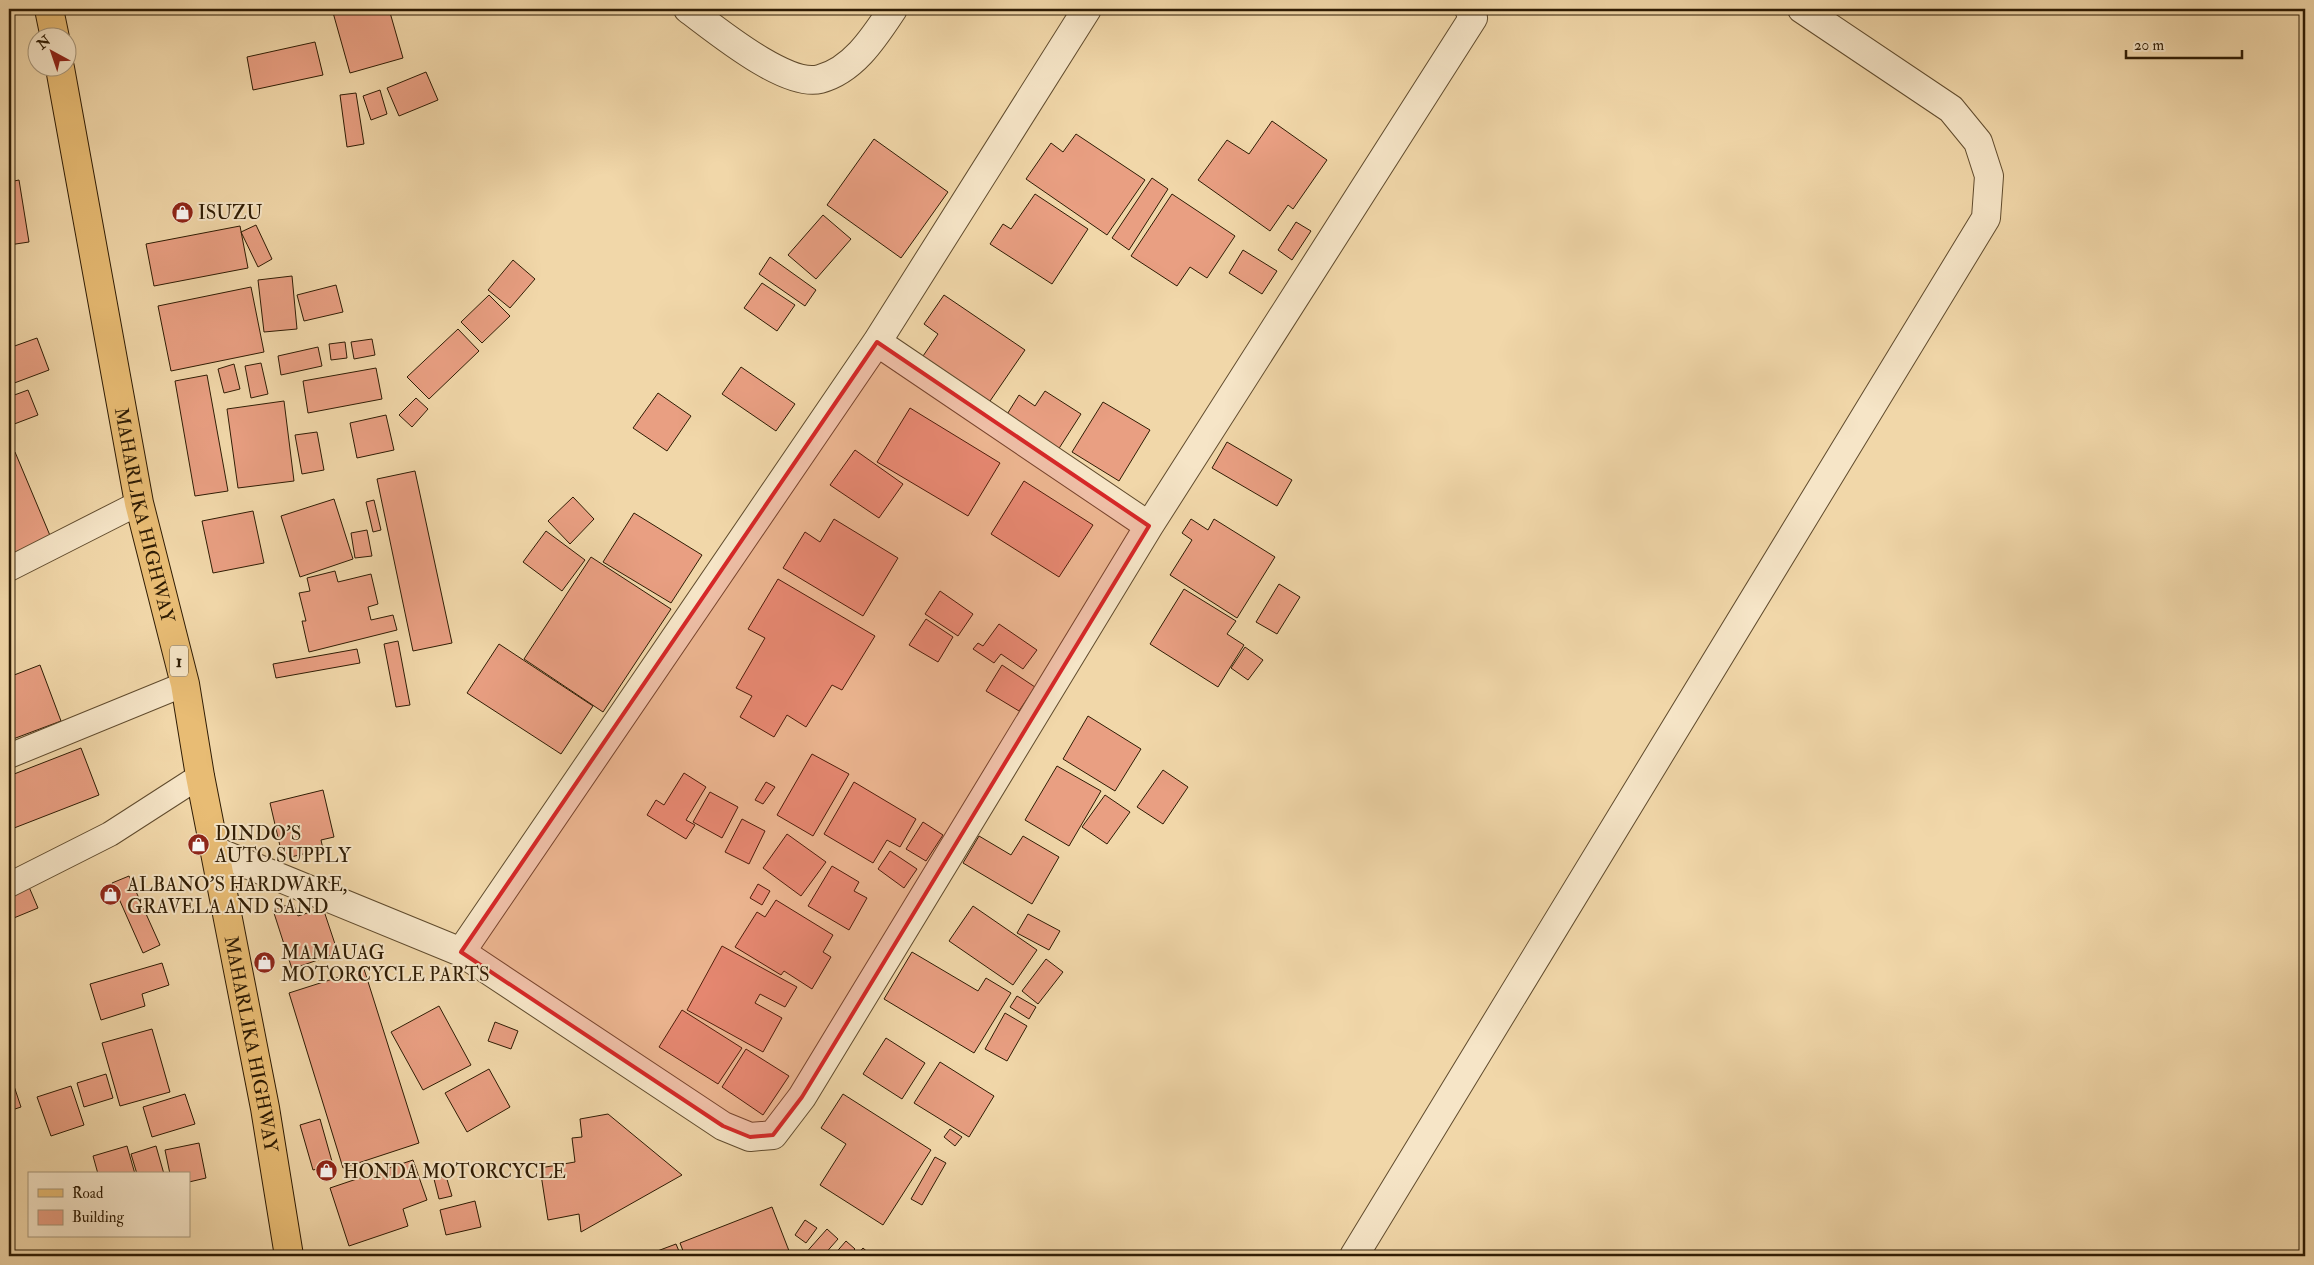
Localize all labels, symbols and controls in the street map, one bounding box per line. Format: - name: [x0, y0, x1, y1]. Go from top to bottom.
- north arrow: [28, 28, 78, 78]
- scale bar: [2126, 28, 2243, 60]
- text: N: [33, 32, 55, 54]
- text: 20 m: [2134, 36, 2164, 55]
- shop icon: ISUZU: [170, 200, 194, 224]
- place label: ISUZU: [198, 201, 262, 225]
- street label: MAHARLIKA HIGHWAY: [109, 405, 180, 626]
- road number: 1: [170, 646, 188, 676]
- place label: DINDO'S AUTO SUPPLY: [214, 822, 352, 868]
- shop icon: DINDO'S AUTO SUPPLY: [187, 832, 211, 856]
- place label: ALBANO'S HARDWARE, GRAVELA AND SAND: [126, 873, 347, 919]
- shop icon: ALBANO'S HARDWARE, GRAVELA AND SAND: [99, 883, 123, 907]
- street label: MAHARLIKA HIGHWAY: [219, 934, 283, 1155]
- place label: MAMAUAG MOTORCYCLE PARTS: [281, 941, 490, 987]
- shop icon: MAMAUAG MOTORCYCLE PARTS: [253, 951, 277, 975]
- shop icon: HONDA MOTORCYCLE: [315, 1159, 339, 1183]
- place label: HONDA MOTORCYCLE: [343, 1160, 566, 1184]
- legend: [28, 1172, 190, 1238]
- text: Road: [72, 1184, 104, 1203]
- text: Building: [72, 1208, 124, 1227]

